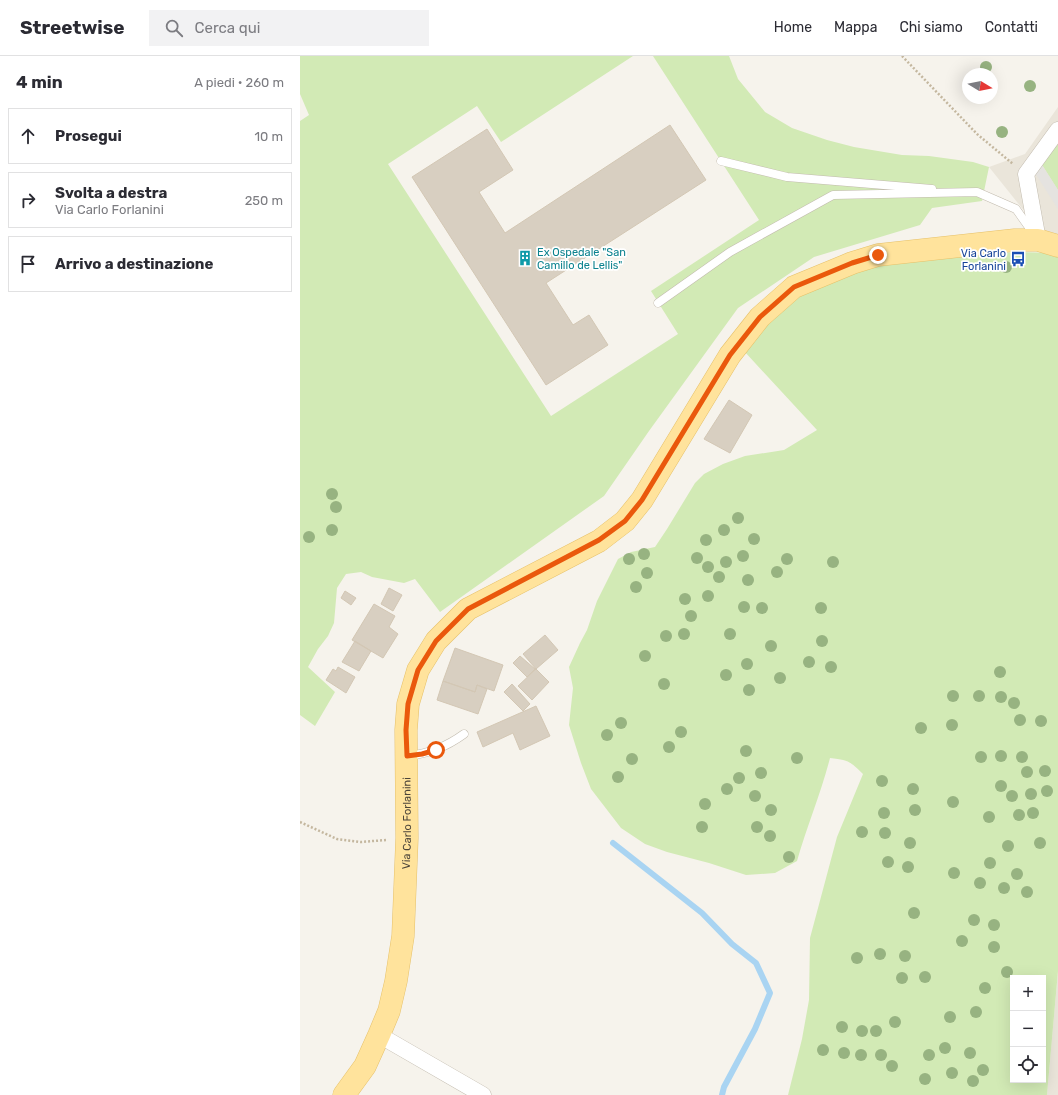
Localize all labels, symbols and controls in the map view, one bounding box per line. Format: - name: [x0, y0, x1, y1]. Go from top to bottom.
- search box: [149, 10, 429, 46]
- text: Streetwise: [20, 16, 125, 39]
- icon: search: [163, 17, 185, 39]
- text: Cerca qui: [195, 19, 260, 37]
- text: Home: [774, 19, 812, 36]
- text: Mappa: [834, 19, 877, 36]
- text: Chi siamo: [899, 19, 963, 36]
- text: Contatti: [985, 19, 1038, 36]
- north arrow: [962, 68, 998, 104]
- text: 4 min: [16, 72, 63, 92]
- text: A piedi · 260 m: [194, 75, 284, 90]
- icon: ahead: [17, 125, 39, 147]
- text: Prosegui: [55, 127, 122, 145]
- text: 10 m: [254, 129, 283, 144]
- text: Svolta a destra: [55, 184, 167, 202]
- icon: right: [17, 189, 39, 211]
- text: 250 m: [245, 193, 283, 208]
- text: Via Carlo Forlanini: [55, 202, 164, 217]
- place label: Ex Ospedale "San Camillo de Lellis": [537, 246, 626, 272]
- route end: [869, 246, 887, 264]
- place label: Via Carlo Forlanini: [961, 247, 1006, 273]
- building icon: Ex Ospedale "San Camillo de Lellis": [516, 249, 534, 267]
- bus stop icon: Via Carlo Forlanini: [1009, 250, 1027, 268]
- icon: arrive: [17, 253, 39, 275]
- text: Arrivo a destinazione: [55, 255, 213, 273]
- route start: [427, 741, 445, 759]
- street label: Via Carlo Forlanini: [399, 777, 414, 870]
- map controls: [1010, 975, 1046, 1083]
- button: +: [1010, 975, 1046, 1011]
- button: −: [1010, 1011, 1046, 1047]
- button: locate: [1010, 1047, 1046, 1083]

